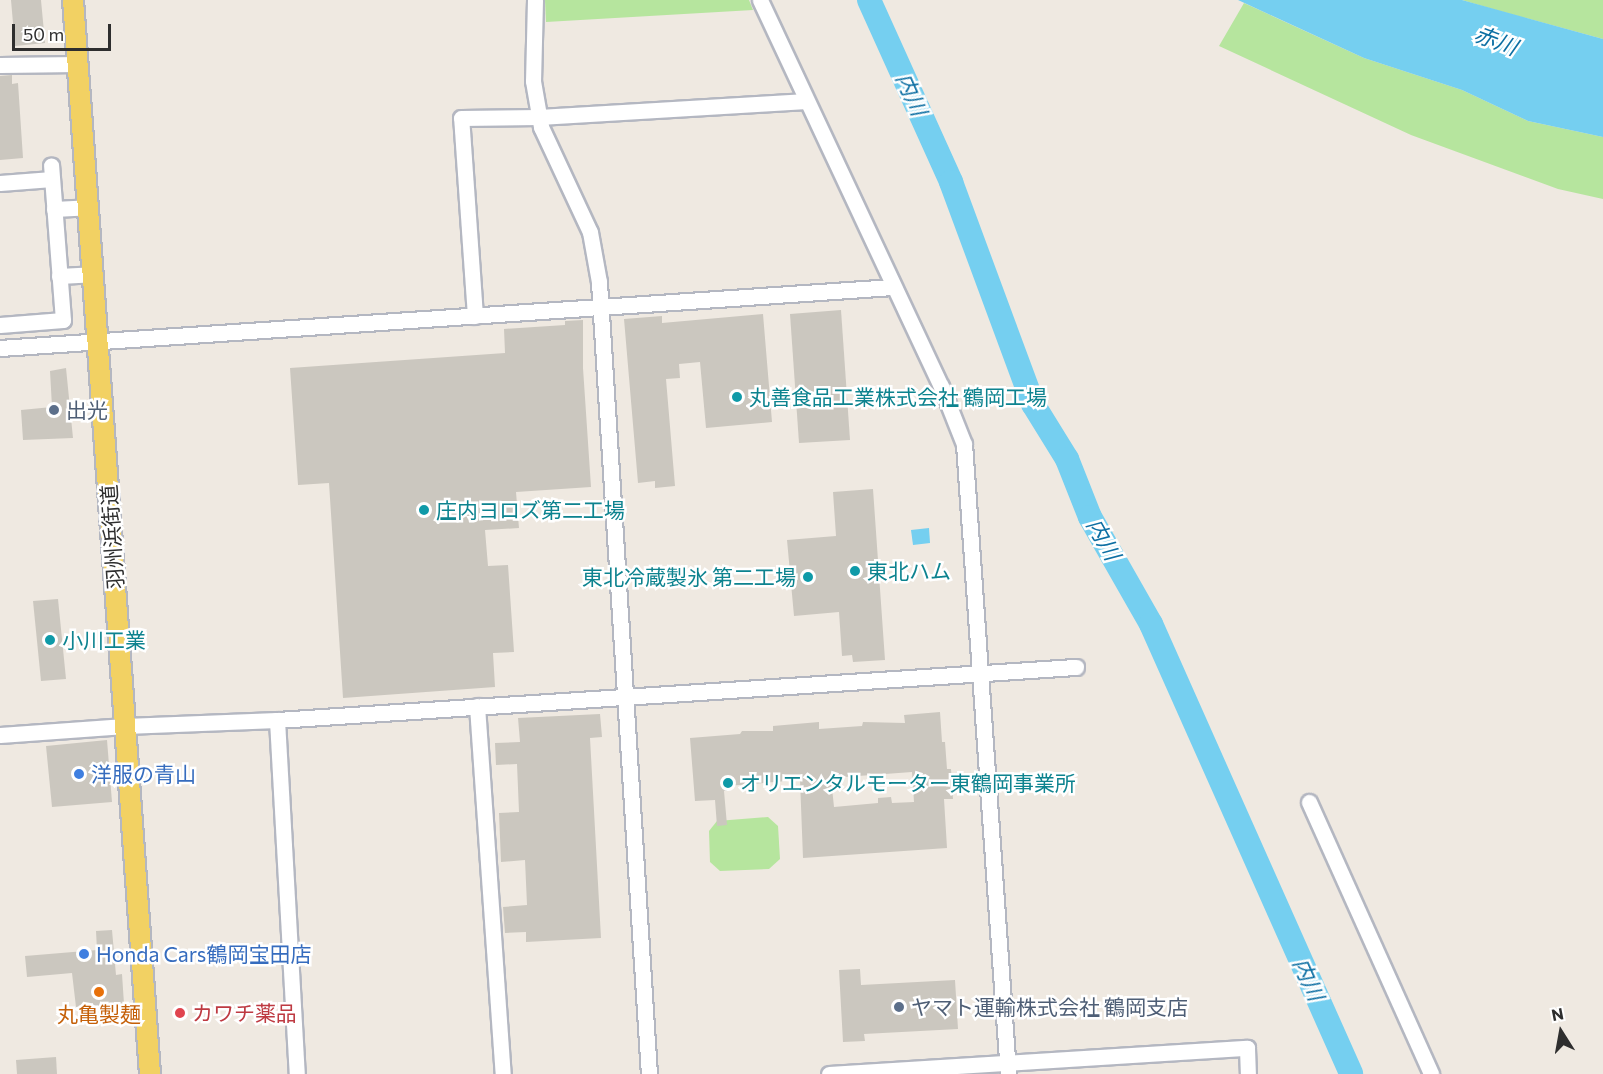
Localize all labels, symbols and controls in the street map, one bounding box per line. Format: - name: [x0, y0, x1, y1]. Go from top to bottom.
- scale bar: [15, 12, 114, 50]
- water label: 赤川: [1471, 20, 1521, 60]
- text: 50 m: [23, 23, 64, 45]
- water label: 内川: [891, 69, 933, 119]
- place label: 丸善食品工業株式会社 鶴岡工場: [749, 384, 1047, 410]
- marker: 丸善食品工業株式会社 鶴岡工場: [730, 390, 744, 404]
- place label: 出光: [66, 397, 108, 423]
- marker: 出光: [47, 403, 61, 417]
- street label: 羽州浜街道: [96, 484, 128, 590]
- place label: 庄内ヨロズ第二工場: [436, 497, 625, 523]
- marker: 庄内ヨロズ第二工場: [417, 503, 431, 517]
- water label: 内川: [1082, 513, 1126, 565]
- place label: 東北ハム: [867, 558, 951, 584]
- place label: 東北冷蔵製氷 第二工場: [582, 564, 796, 590]
- marker: 東北ハム: [848, 564, 862, 578]
- marker: 東北冷蔵製氷 第二工場: [801, 570, 815, 584]
- place label: 小川工業: [62, 627, 146, 653]
- marker: 小川工業: [43, 633, 57, 647]
- place label: 洋服の青山: [91, 761, 196, 787]
- marker: 洋服の青山: [72, 767, 86, 781]
- place label: オリエンタルモーター東鶴岡事業所: [740, 770, 1076, 796]
- marker: オリエンタルモーター東鶴岡事業所: [721, 776, 735, 790]
- place label: Honda Cars鶴岡宝田店: [96, 941, 311, 967]
- marker: Honda Cars鶴岡宝田店: [77, 947, 91, 961]
- water label: 内川: [1288, 954, 1330, 1004]
- marker: 丸亀製麺: [92, 985, 106, 999]
- place label: ヤマト運輸株式会社 鶴岡支店: [911, 994, 1188, 1020]
- place label: カワチ薬品: [192, 1000, 297, 1026]
- marker: ヤマト運輸株式会社 鶴岡支店: [892, 1000, 906, 1014]
- place label: 丸亀製麺: [57, 1001, 141, 1027]
- north arrow: [1531, 1002, 1591, 1062]
- text: N: [1550, 1003, 1565, 1024]
- marker: カワチ薬品: [173, 1006, 187, 1020]

